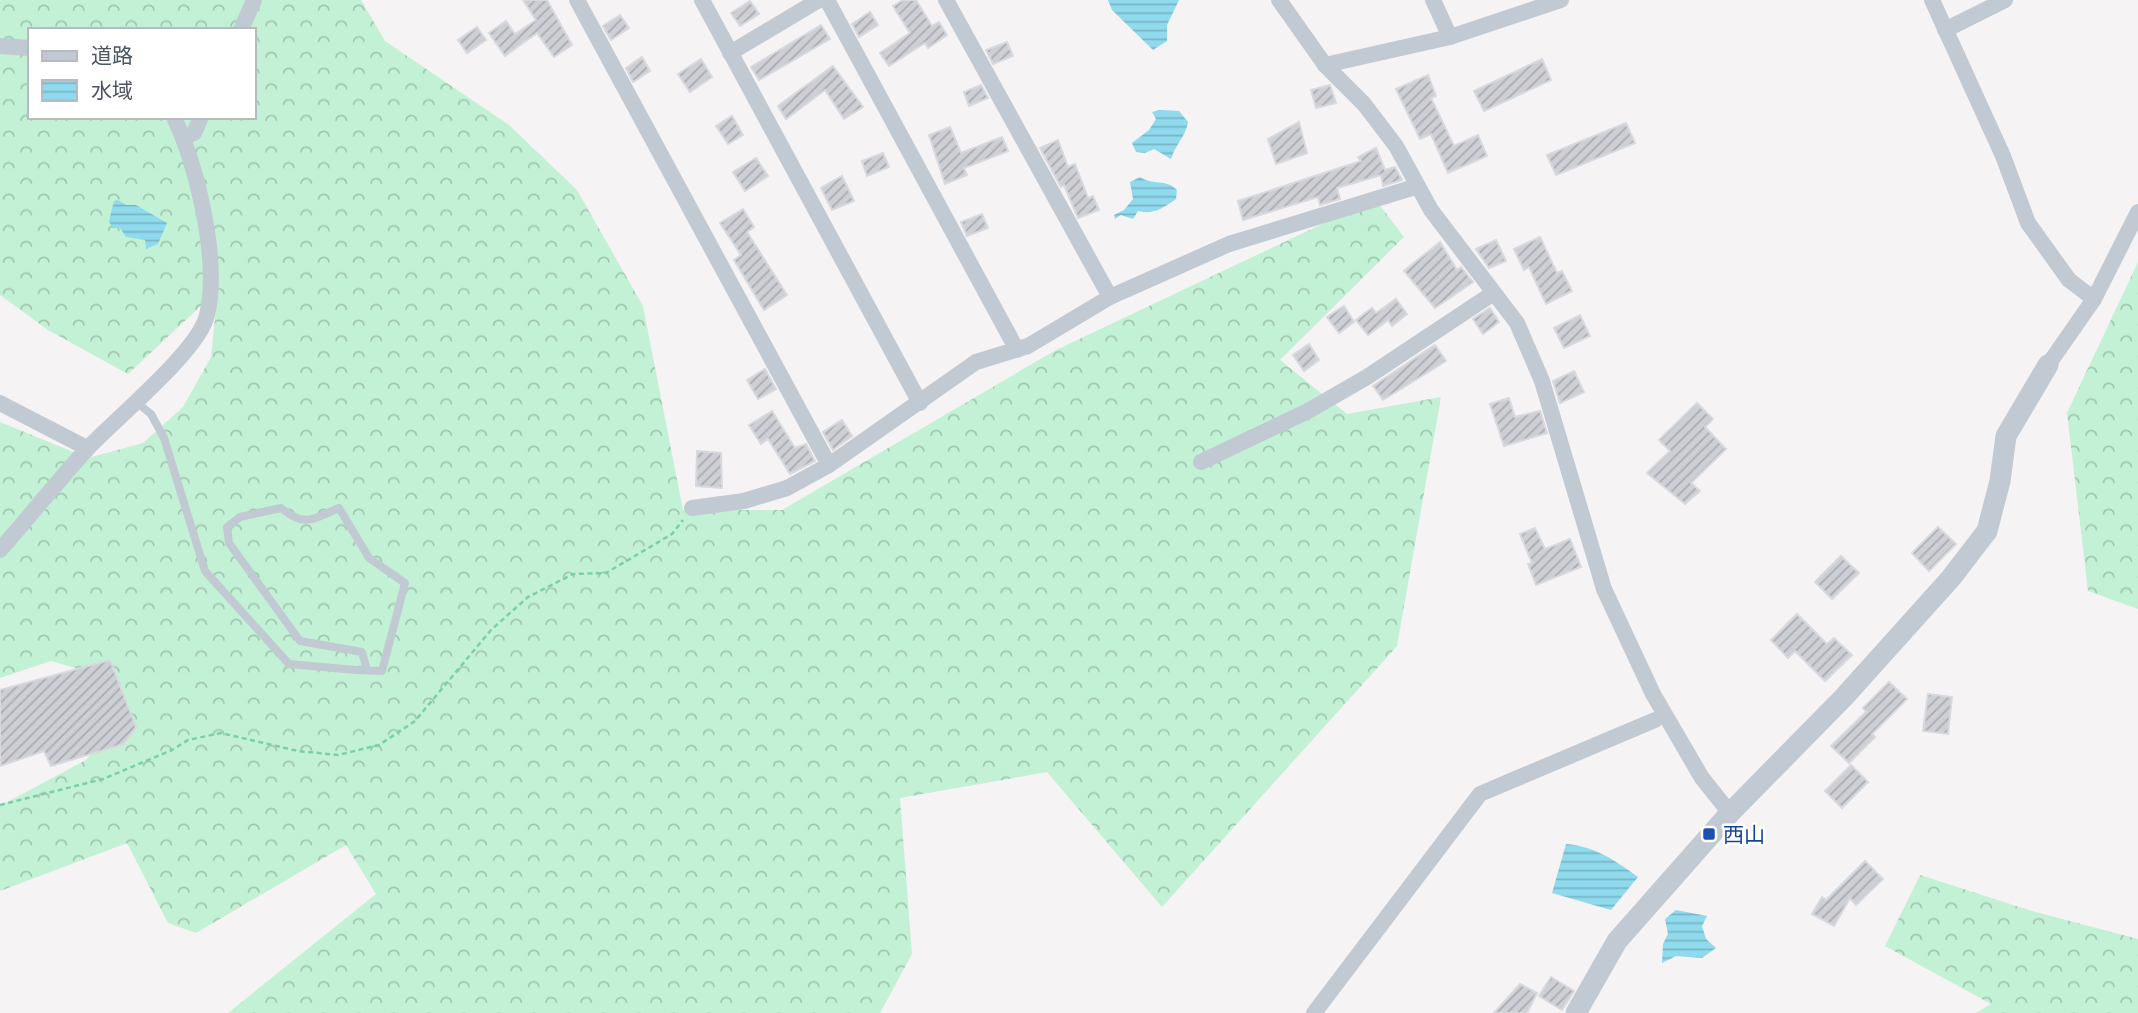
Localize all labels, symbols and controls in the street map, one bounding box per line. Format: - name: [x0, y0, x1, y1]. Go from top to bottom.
- legend: [28, 28, 256, 119]
- text: 道路: [91, 43, 133, 67]
- text: 水域: [91, 78, 133, 102]
- place label: 西山: [1723, 822, 1765, 846]
- marker: 西山: [1701, 826, 1717, 842]

